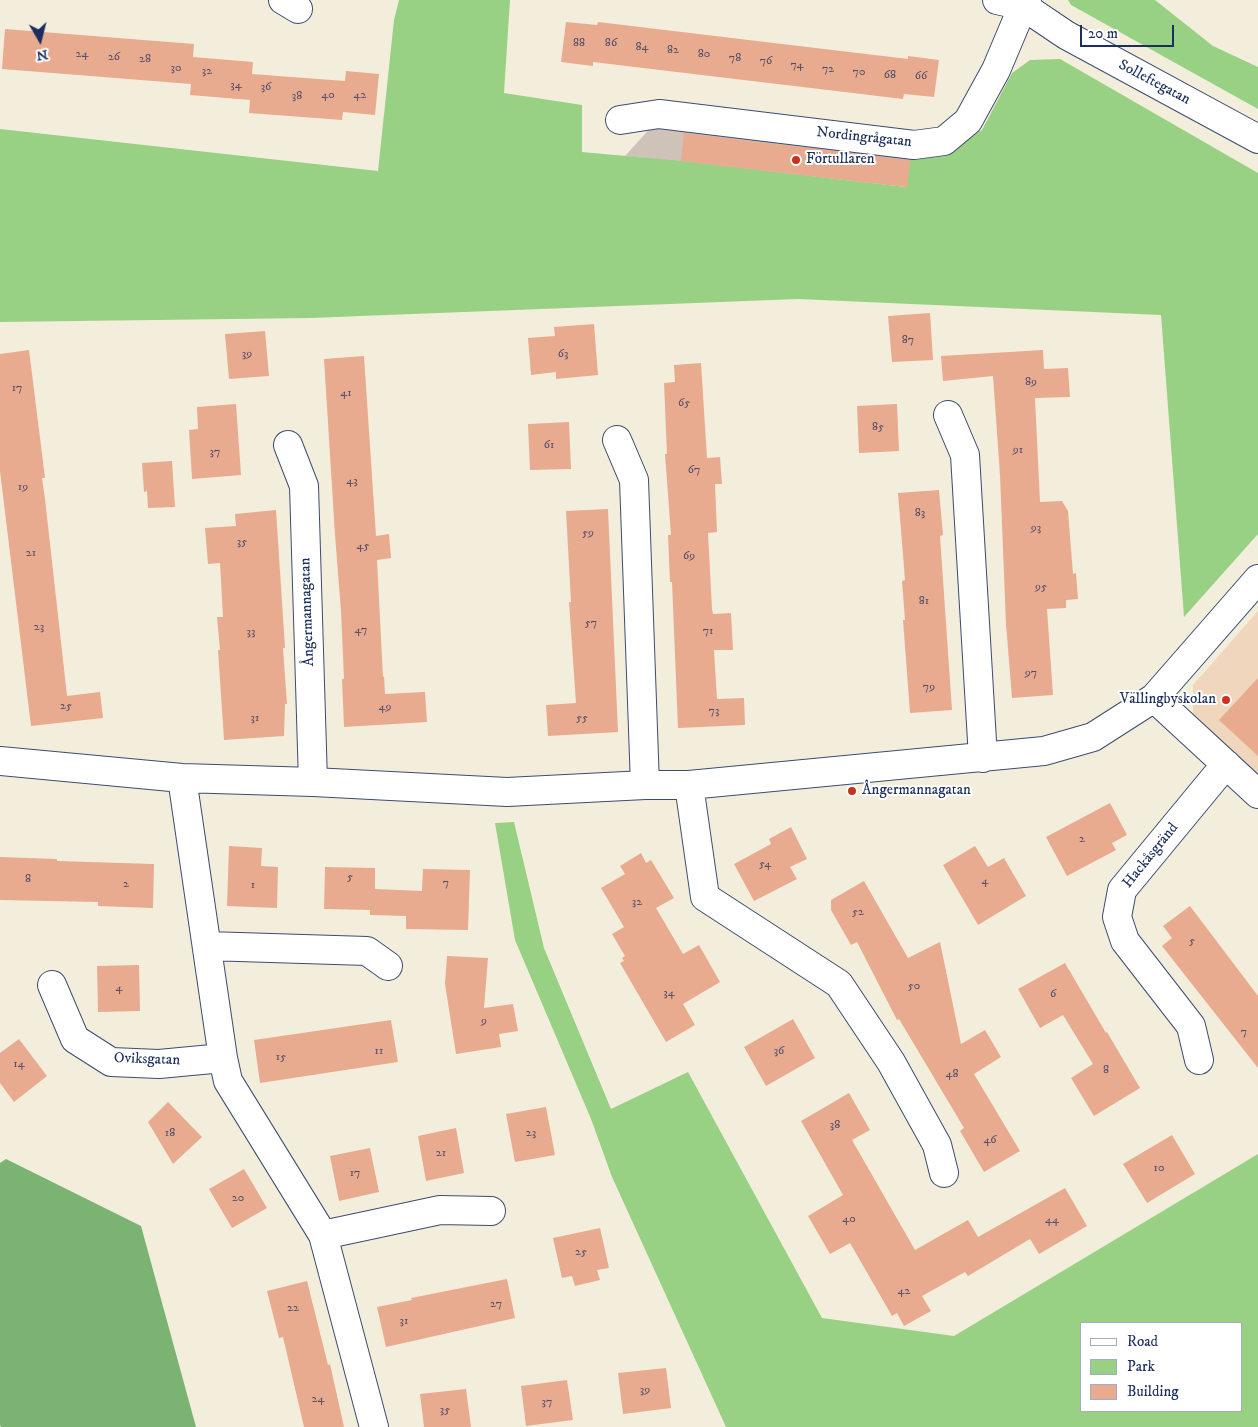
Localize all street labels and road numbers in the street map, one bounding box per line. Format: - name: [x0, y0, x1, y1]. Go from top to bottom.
- street label: Solleftegatan: [1115, 57, 1193, 109]
- street label: Nordingrågatan: [815, 124, 913, 152]
- street label: Ångermannagatan: [297, 557, 319, 667]
- street label: Hackåsgränd: [1119, 820, 1183, 892]
- street label: Oviksgatan: [114, 1050, 180, 1070]

